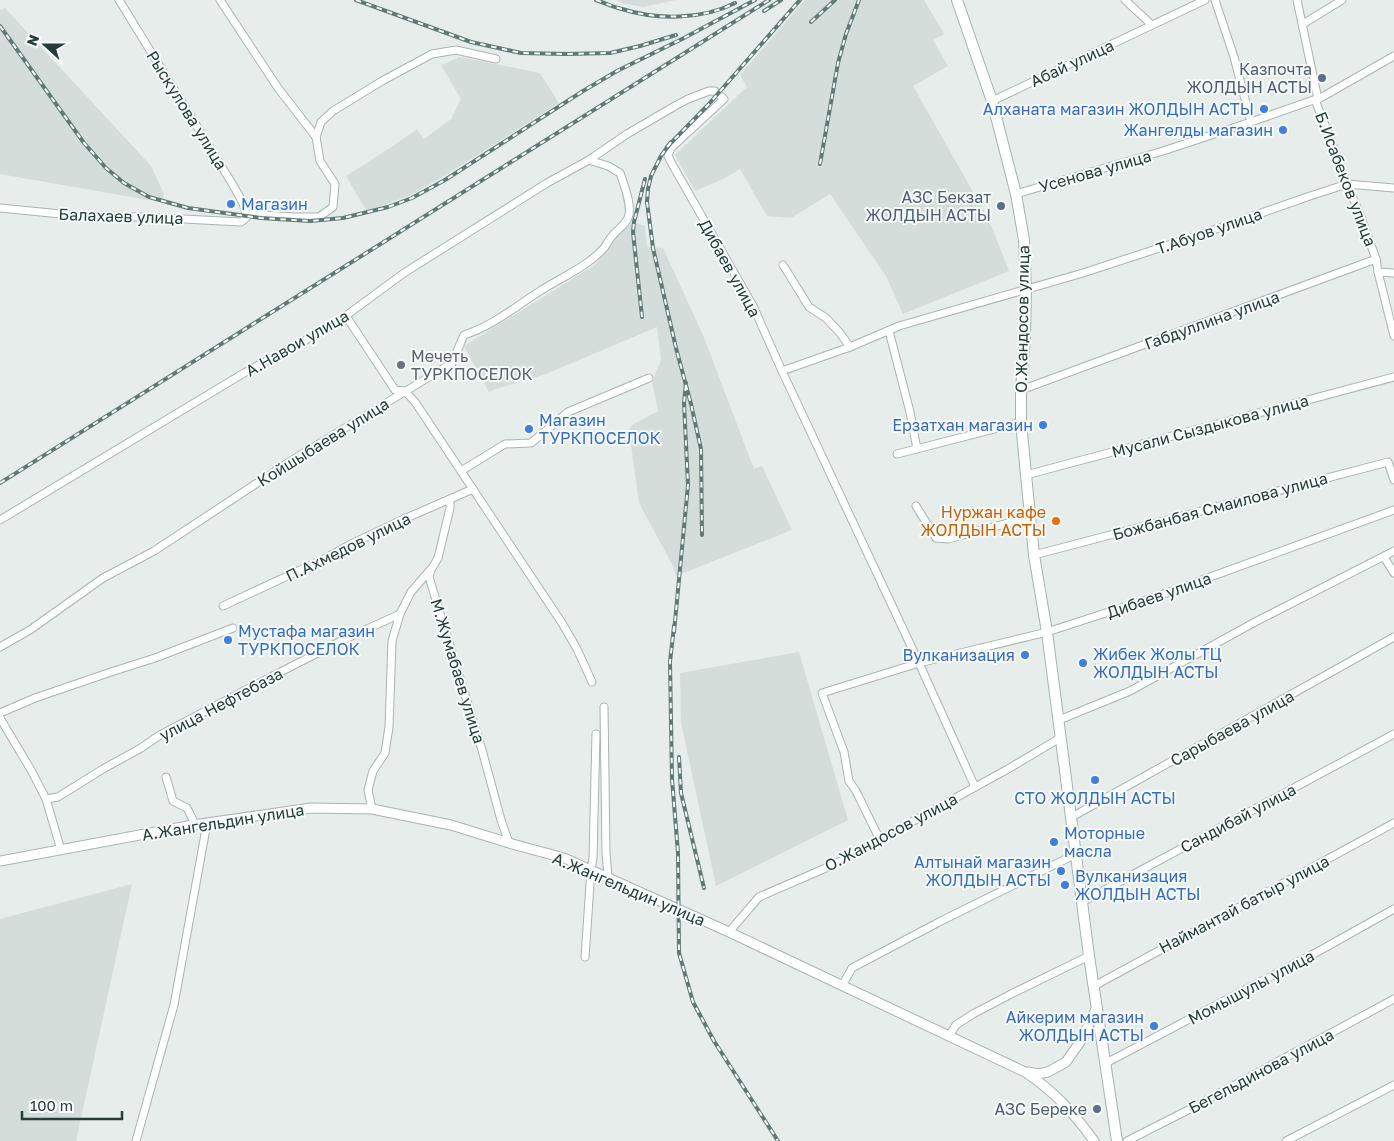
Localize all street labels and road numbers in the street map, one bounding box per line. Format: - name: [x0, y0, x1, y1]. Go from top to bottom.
- street label: Абай улица: [1027, 35, 1117, 91]
- street label: Рыскулова улица: [142, 47, 232, 173]
- street label: Б.Исабеков улица: [1311, 109, 1381, 249]
- street label: Усенова улица: [1036, 145, 1154, 197]
- street label: Т.Абуов улица: [1153, 203, 1265, 259]
- street label: Балахаев улица: [58, 204, 184, 228]
- street label: Дибаев улица: [695, 215, 765, 321]
- street label: О.Жандосов улица: [1011, 245, 1033, 393]
- street label: Габдуллина улица: [1142, 286, 1282, 354]
- street label: А.Навои улица: [242, 305, 352, 381]
- street label: Мусали Сыздыкова улица: [1109, 390, 1311, 462]
- street label: Койшыбаева улица: [253, 393, 393, 491]
- street label: Божбанбая Смаилова улица: [1110, 468, 1330, 544]
- street label: П.Ахмедов улица: [282, 508, 414, 586]
- street label: Дибаев улица: [1104, 568, 1214, 622]
- street label: М.Жумабаев улица: [426, 596, 490, 746]
- street label: улица Нефтебаза: [156, 663, 286, 745]
- street label: Сарыбаева улица: [1167, 686, 1297, 770]
- street label: Сандибай улица: [1177, 779, 1299, 857]
- street label: О.Жандосов улица: [821, 788, 961, 876]
- street label: А.Жангельдин улица: [141, 799, 305, 845]
- street label: А.Жангельдин улица: [550, 848, 708, 930]
- street label: Наймантай батыр улица: [1155, 851, 1333, 957]
- street label: Момышулы улица: [1184, 945, 1318, 1029]
- street label: Бегельдинова улица: [1185, 1024, 1337, 1118]

